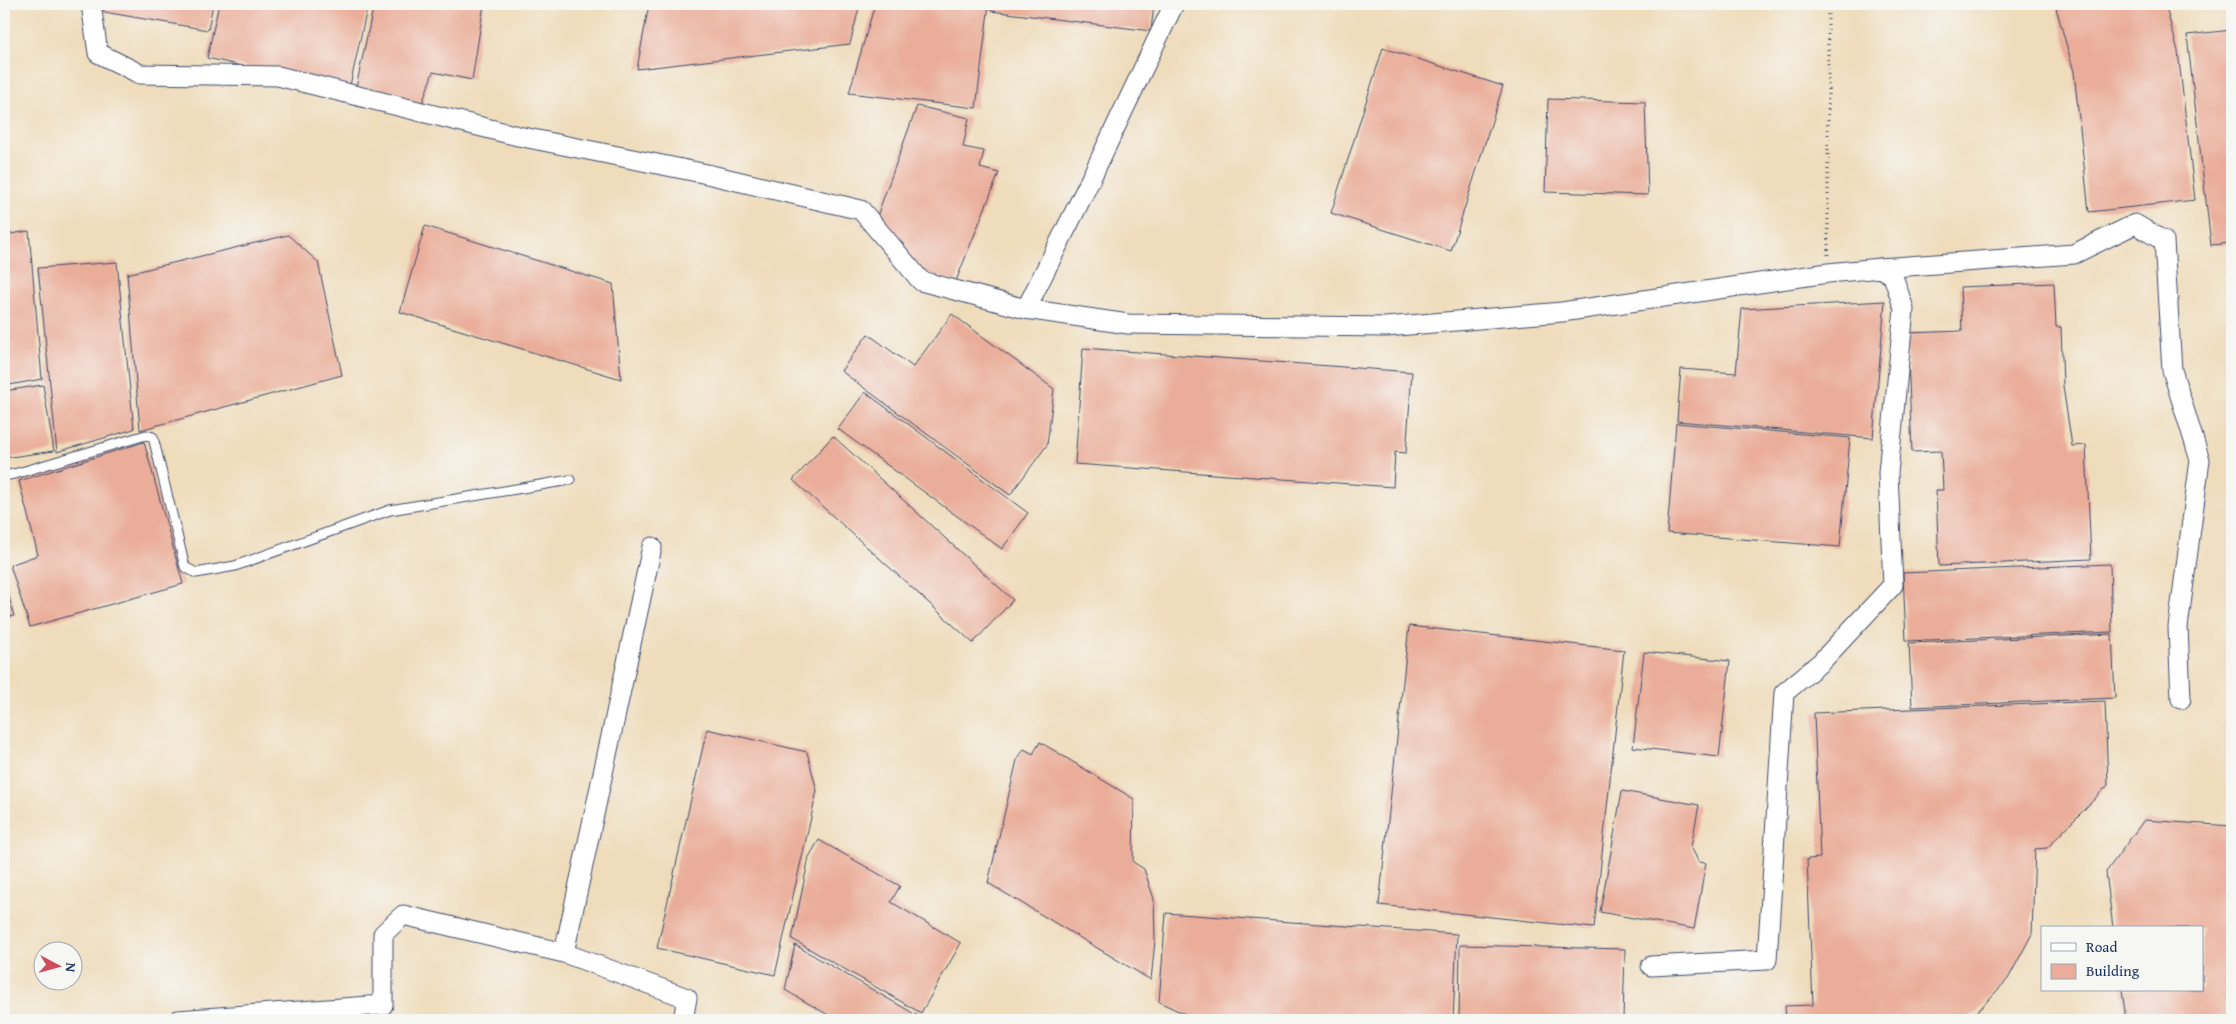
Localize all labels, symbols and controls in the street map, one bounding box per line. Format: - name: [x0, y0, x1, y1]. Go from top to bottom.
- legend: [2041, 926, 2204, 992]
- text: Road: [2086, 936, 2117, 957]
- north arrow: [32, 942, 82, 992]
- text: Building: [2086, 960, 2140, 981]
- text: N: [60, 962, 81, 974]

